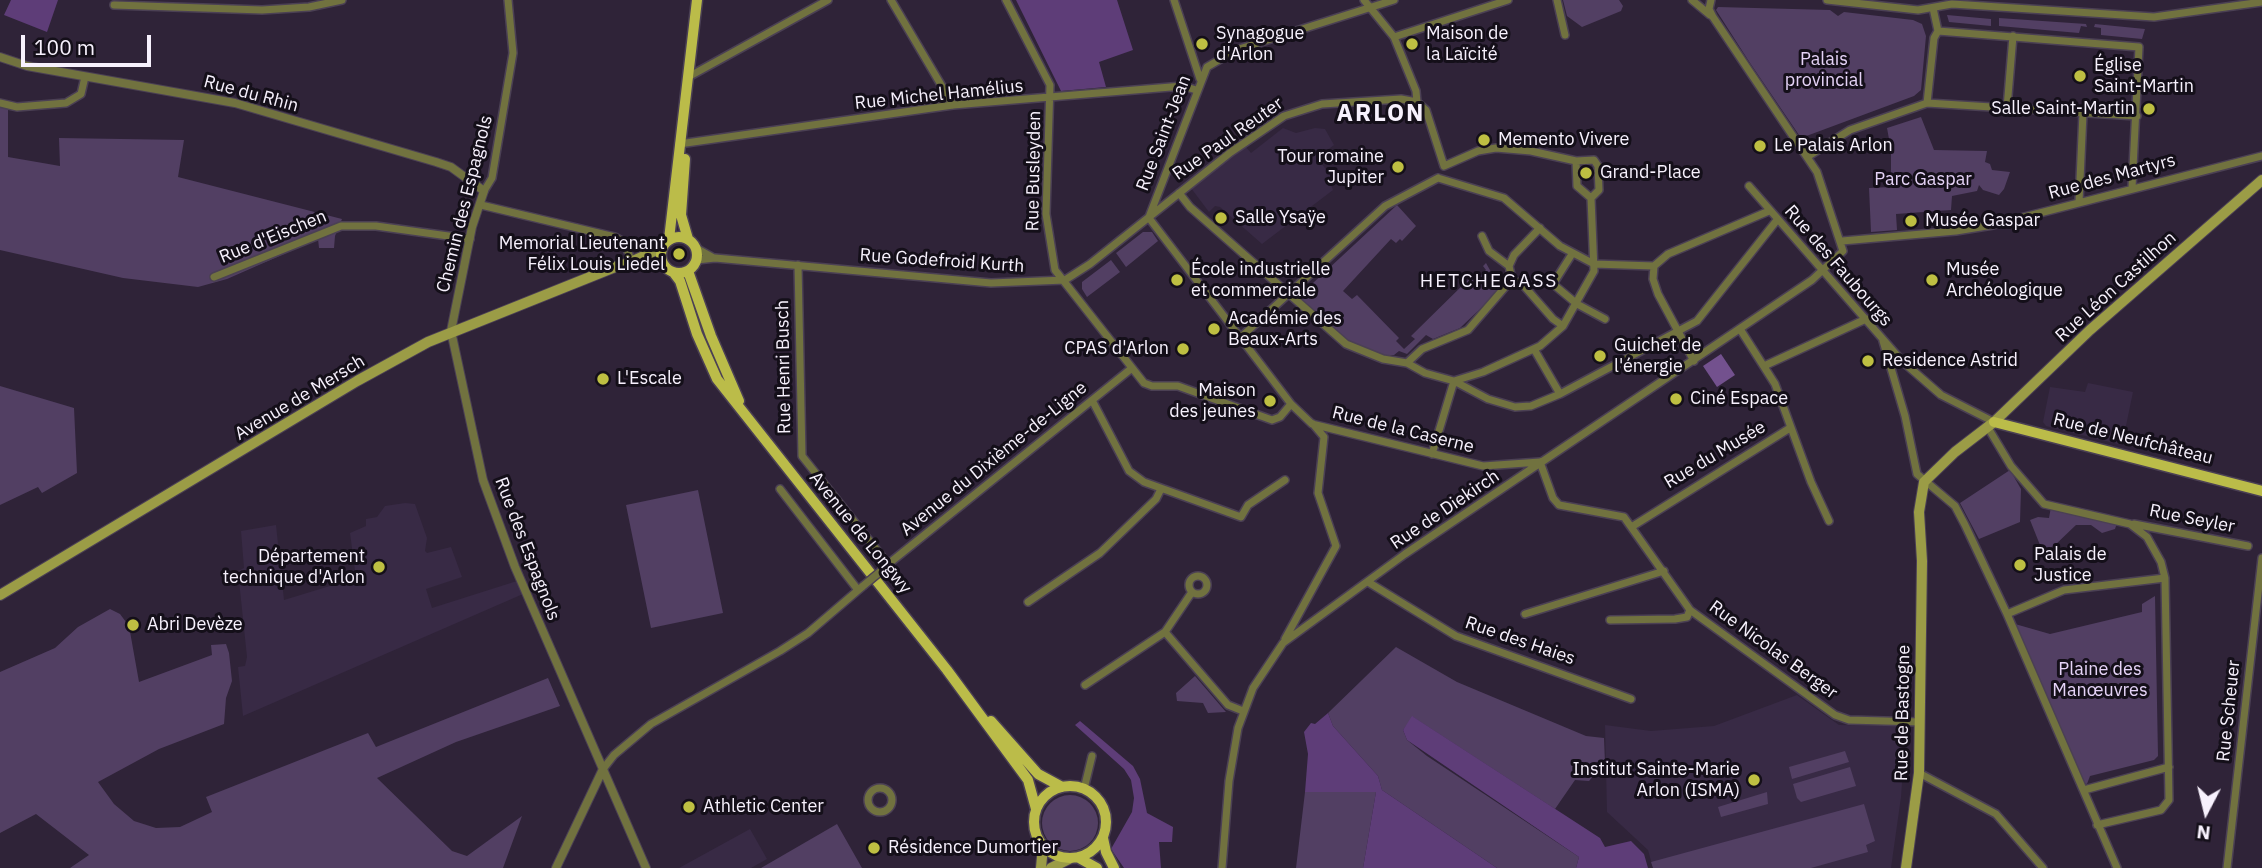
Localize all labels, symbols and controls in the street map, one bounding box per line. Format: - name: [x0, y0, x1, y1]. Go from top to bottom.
- scale bar: [24, 21, 154, 65]
- place label: Synagogue d'Arlon: [1216, 23, 1304, 66]
- place label: Maison de la Laïcité: [1426, 23, 1508, 66]
- text: 100 m: [34, 33, 95, 61]
- marker: Synagogue d'Arlon: [1194, 36, 1210, 52]
- marker: Maison de la Laïcité: [1404, 36, 1420, 52]
- park label: Palais provincial: [1785, 49, 1863, 92]
- place label: Église Saint-Martin: [2094, 55, 2194, 98]
- marker: Église Saint-Martin: [2072, 68, 2088, 84]
- street label: Rue du Rhin: [201, 71, 301, 117]
- street label: Rue Saint-Jean: [1132, 72, 1196, 194]
- street label: Rue Michel Hamélius: [854, 75, 1024, 115]
- street label: Rue Paul Reuter: [1169, 93, 1287, 185]
- place label: Salle Saint-Martin: [1991, 98, 2135, 120]
- district label: ARLON: [1337, 100, 1425, 128]
- marker: Salle Saint-Martin: [2141, 101, 2157, 117]
- street label: Rue Busleyden: [1022, 110, 1046, 232]
- street label: Chemin des Espagnols: [432, 113, 498, 295]
- place label: Memento Vivere: [1498, 129, 1629, 151]
- marker: Memento Vivere: [1476, 132, 1492, 148]
- place label: Le Palais Arlon: [1774, 135, 1893, 157]
- marker: Le Palais Arlon: [1752, 138, 1768, 154]
- place label: Tour romaine Jupiter: [1277, 146, 1384, 188]
- street label: Rue des Martyrs: [2046, 150, 2178, 204]
- marker: Tour romaine Jupiter: [1390, 159, 1406, 175]
- place label: Grand-Place: [1600, 162, 1701, 184]
- marker: Grand-Place: [1578, 165, 1594, 181]
- park label: Parc Gaspar: [1874, 169, 1972, 191]
- street label: Rue des Faubourgs: [1779, 201, 1897, 331]
- street label: Rue d'Eischen: [216, 206, 330, 268]
- place label: Salle Ysaÿe: [1235, 207, 1326, 229]
- marker: Salle Ysaÿe: [1213, 210, 1229, 226]
- place label: Musée Gaspar: [1925, 210, 2040, 232]
- marker: Musée Gaspar: [1903, 213, 1919, 229]
- street label: Rue Léon Castilhon: [2051, 227, 2181, 347]
- place label: Memorial Lieutenant Félix Louis Liedel: [499, 233, 665, 276]
- street label: Rue Godefroid Kurth: [859, 244, 1025, 278]
- marker: Memorial Lieutenant Félix Louis Liedel: [671, 246, 687, 262]
- place label: École industrielle et commerciale: [1191, 259, 1330, 302]
- place label: Musée Archéologique: [1946, 259, 2063, 302]
- district label: HETCHEGASS: [1421, 271, 1557, 293]
- marker: École industrielle et commerciale: [1169, 272, 1185, 288]
- marker: Musée Archéologique: [1924, 272, 1940, 288]
- street label: Rue Henri Busch: [772, 300, 796, 434]
- place label: Académie des Beaux-Arts: [1228, 308, 1342, 350]
- marker: Académie des Beaux-Arts: [1206, 321, 1222, 337]
- place label: Guichet de l'énergie: [1614, 335, 1701, 378]
- place label: CPAS d'Arlon: [1064, 338, 1169, 360]
- marker: CPAS d'Arlon: [1175, 341, 1191, 357]
- marker: Guichet de l'énergie: [1592, 348, 1608, 364]
- place label: Residence Astrid: [1882, 350, 2018, 372]
- street label: Avenue de Mersch: [231, 351, 369, 445]
- marker: Residence Astrid: [1860, 353, 1876, 369]
- place label: L'Escale: [617, 368, 682, 390]
- marker: L'Escale: [595, 371, 611, 387]
- street label: Avenue du Dixième-de-Ligne: [897, 377, 1091, 541]
- place label: Maison des jeunes: [1169, 380, 1256, 422]
- place label: Ciné Espace: [1690, 388, 1788, 410]
- marker: Ciné Espace: [1668, 391, 1684, 407]
- marker: Maison des jeunes: [1262, 393, 1278, 409]
- street label: Rue de la Caserne: [1330, 402, 1476, 458]
- street label: Rue de Neufchâteau: [2051, 409, 2215, 469]
- street label: Rue du Musée: [1661, 416, 1769, 494]
- street label: Rue de Diekirch: [1386, 466, 1504, 554]
- street label: Avenue de Longwy: [804, 468, 916, 598]
- street label: Rue des Espagnols: [490, 474, 564, 624]
- street label: Rue Seyler: [2147, 500, 2237, 538]
- place label: Palais de Justice: [2034, 544, 2107, 586]
- place label: Département technique d'Arlon: [223, 546, 365, 588]
- marker: Palais de Justice: [2012, 557, 2028, 573]
- marker: Département technique d'Arlon: [371, 559, 387, 575]
- street label: Rue Nicolas Berger: [1705, 596, 1841, 704]
- street label: Rue des Haies: [1462, 612, 1578, 670]
- place label: Abri Devèze: [147, 614, 243, 636]
- marker: Abri Devèze: [125, 617, 141, 633]
- street label: Rue de Bastogne: [1891, 645, 1915, 781]
- park label: Plaine des Manœuvres: [2052, 659, 2148, 702]
- street label: Rue Scheuer: [2213, 659, 2245, 763]
- place label: Institut Sainte-Marie Arlon (ISMA): [1573, 759, 1740, 802]
- marker: Institut Sainte-Marie Arlon (ISMA): [1746, 772, 1762, 788]
- north arrow: [2171, 777, 2241, 847]
- place label: Athletic Center: [703, 796, 824, 818]
- marker: Athletic Center: [681, 799, 697, 815]
- text: N: [2195, 820, 2212, 846]
- place label: Résidence Dumortier: [888, 837, 1058, 859]
- marker: Résidence Dumortier: [866, 840, 882, 856]

